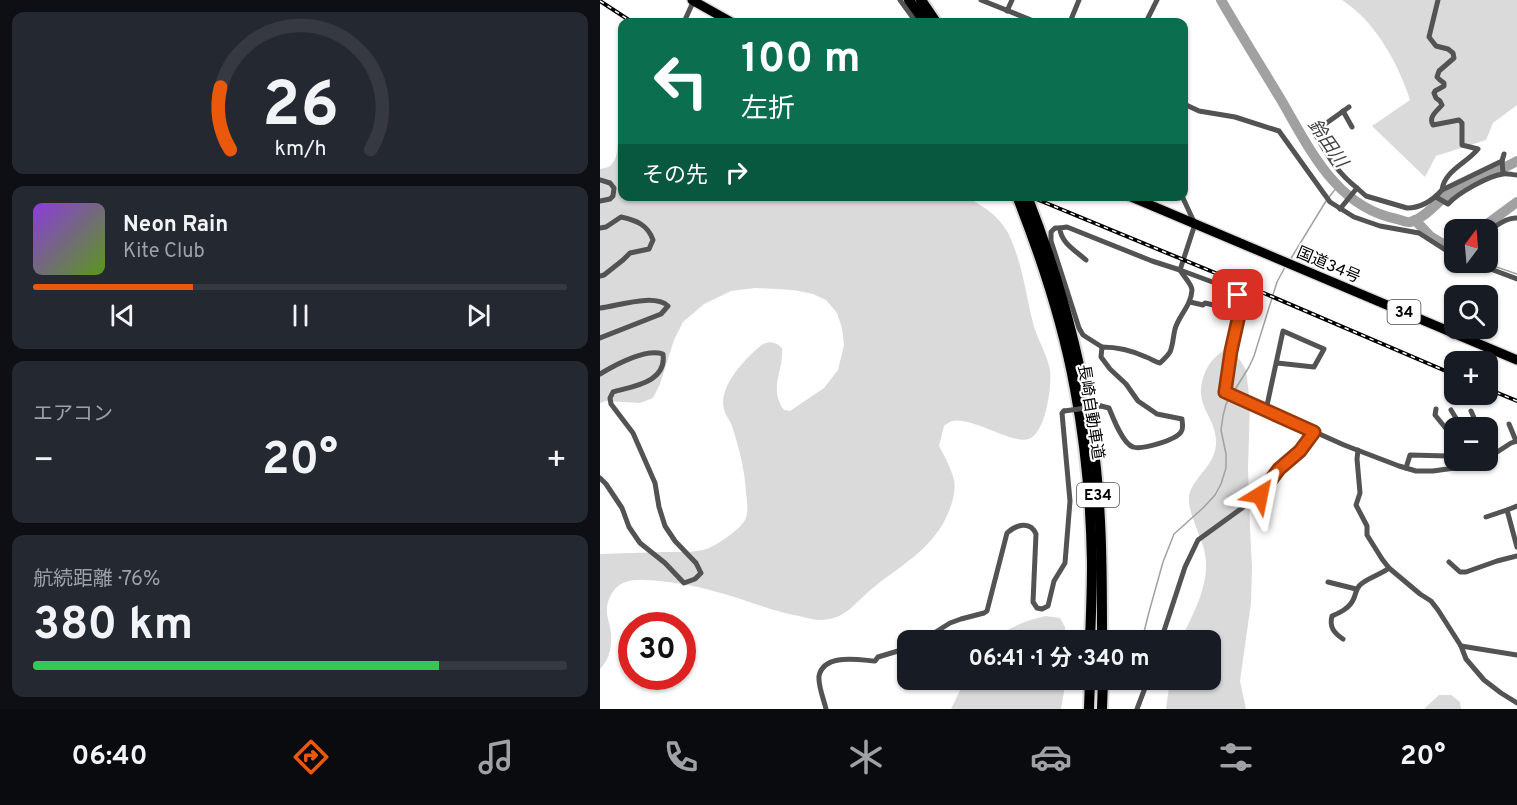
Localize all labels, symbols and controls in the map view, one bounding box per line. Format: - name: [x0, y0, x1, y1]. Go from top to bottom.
- text: 100 m: [741, 34, 860, 87]
- icon: left: [642, 42, 720, 120]
- text: 26: [262, 69, 338, 148]
- text: 左折: [741, 93, 795, 127]
- water label: 鈴田川: [1302, 115, 1353, 174]
- text: km/h: [274, 137, 326, 164]
- icon: right: [720, 156, 753, 189]
- text: その先: [642, 163, 708, 190]
- text: Neon Rain: [123, 212, 228, 239]
- north arrow: [1444, 219, 1498, 273]
- map controls: [1444, 219, 1498, 471]
- text: Kite Club: [123, 239, 205, 265]
- street label: 国道34号: [1293, 243, 1363, 288]
- pin: [1212, 269, 1263, 320]
- icon: arrive: [1221, 278, 1254, 311]
- button: search: [1444, 285, 1498, 339]
- icon: previous: [106, 299, 139, 332]
- icon: pause: [284, 299, 317, 332]
- icon: next: [462, 299, 495, 332]
- road number: 34: [1388, 300, 1420, 324]
- button: +: [1444, 351, 1498, 405]
- street label: 長崎自動車道: [1073, 363, 1107, 461]
- text: エアコン: [33, 402, 113, 428]
- button: −: [1444, 417, 1498, 471]
- text: 20°: [262, 433, 338, 490]
- text: −: [33, 441, 54, 483]
- text: +: [546, 441, 567, 483]
- position arrow: [1228, 463, 1292, 527]
- road number: E34: [1077, 483, 1119, 507]
- text: 航続距離 · 76%: [33, 567, 160, 593]
- text: 380 km: [33, 598, 193, 655]
- speed limit sign: 30: [618, 612, 696, 690]
- text: 06:41 · 1 分 · 340 m: [968, 646, 1150, 673]
- icon: directions: [290, 736, 332, 778]
- icon: music: [475, 736, 517, 778]
- icon: phone: [660, 736, 702, 778]
- icon: climate: [845, 736, 887, 778]
- icon: car: [1030, 736, 1072, 778]
- icon: filters: [1215, 736, 1257, 778]
- text: 06:40: [71, 740, 147, 774]
- text: 20°: [1400, 740, 1445, 774]

